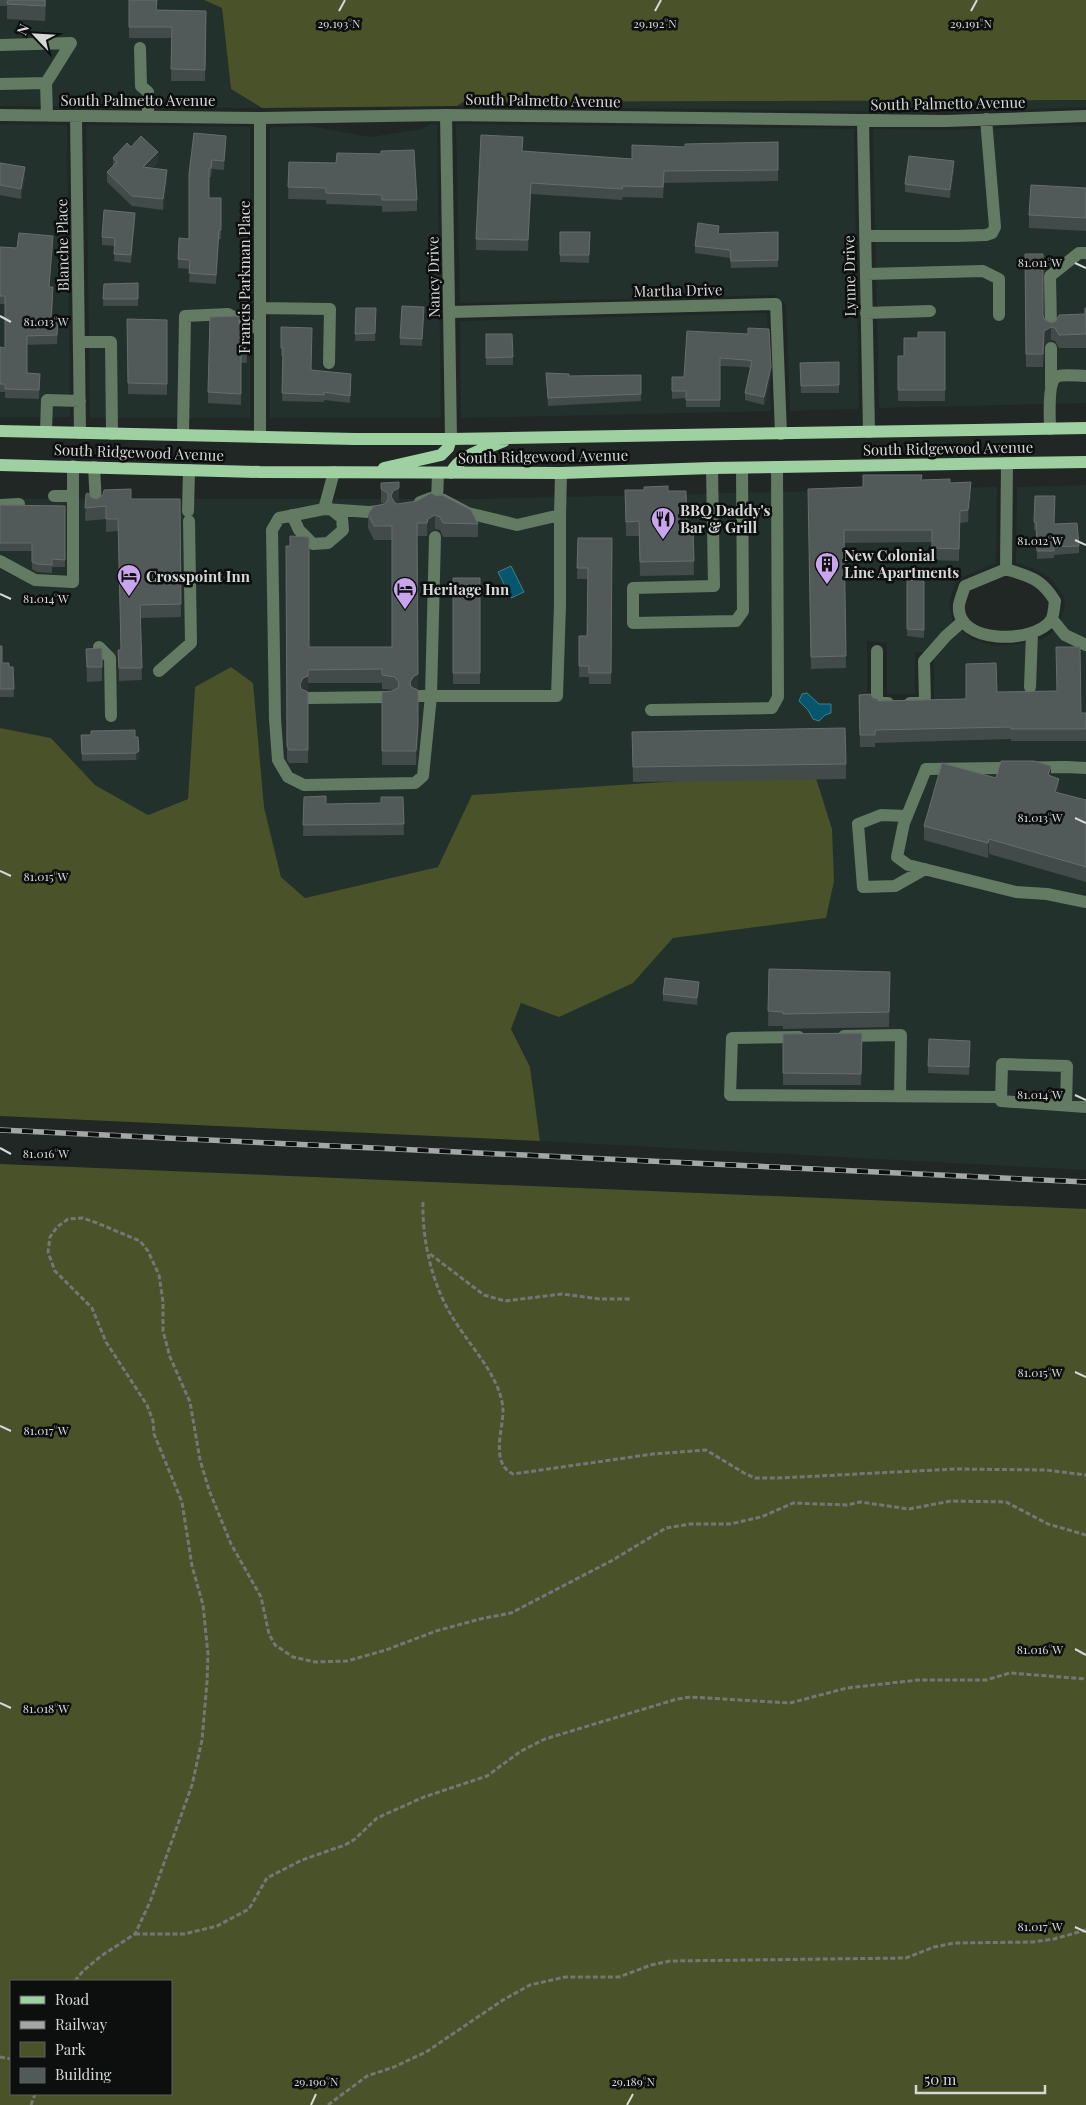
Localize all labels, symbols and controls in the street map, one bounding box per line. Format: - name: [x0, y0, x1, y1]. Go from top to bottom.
- north arrow: [10, 10, 60, 60]
- text: 29.193°N: [318, 15, 361, 31]
- text: 29.192°N: [633, 15, 677, 31]
- text: 29.191°N: [950, 15, 993, 31]
- text: N: [12, 21, 34, 38]
- street label: South Palmetto Avenue: [465, 89, 621, 111]
- street label: South Palmetto Avenue: [60, 90, 216, 110]
- street label: South Palmetto Avenue: [870, 92, 1026, 114]
- street label: Blanche Place: [51, 199, 73, 291]
- street label: Francis Parkman Place: [234, 200, 254, 354]
- street label: Lynne Drive: [838, 235, 860, 317]
- street label: Nancy Drive: [422, 236, 444, 318]
- text: 81.011°W: [1018, 254, 1062, 270]
- street label: Martha Drive: [633, 279, 723, 301]
- text: 81.013°W: [23, 313, 69, 329]
- street label: South Ridgewood Avenue: [863, 437, 1033, 459]
- street label: South Ridgewood Avenue: [54, 439, 224, 465]
- street label: South Ridgewood Avenue: [458, 445, 628, 467]
- place label: BBQ Daddy's Bar & Grill: [680, 500, 771, 537]
- restaurant icon: BBQ Daddy's Bar & Grill: [650, 506, 676, 540]
- text: 81.012°W: [1017, 532, 1063, 548]
- place label: New Colonial Line Apartments: [844, 545, 959, 582]
- building icon: New Colonial Line Apartments: [814, 551, 840, 585]
- hotel icon: Crosspoint Inn: [116, 563, 142, 597]
- place label: Crosspoint Inn: [146, 566, 251, 586]
- hotel icon: Heritage Inn: [392, 576, 418, 610]
- place label: Heritage Inn: [422, 579, 510, 599]
- text: 81.014°W: [23, 590, 69, 606]
- text: 81.013°W: [1017, 809, 1063, 825]
- text: 81.015°W: [24, 868, 69, 884]
- text: 81.014°W: [1017, 1086, 1063, 1102]
- text: 81.016°W: [23, 1145, 69, 1161]
- text: 81.015°W: [1018, 1364, 1063, 1380]
- text: 81.017°W: [23, 1422, 69, 1438]
- text: 81.016°W: [1017, 1641, 1063, 1657]
- text: 81.018°W: [23, 1700, 69, 1716]
- text: 81.017°W: [1017, 1918, 1063, 1934]
- legend: [10, 1980, 172, 2095]
- text: Road: [55, 1989, 89, 2009]
- text: Railway: [55, 2014, 108, 2034]
- text: Park: [55, 2039, 87, 2059]
- scale bar: [916, 2062, 1045, 2094]
- text: Building: [55, 2064, 112, 2084]
- text: 50 m: [924, 2069, 957, 2089]
- text: 29.190°N: [294, 2073, 339, 2089]
- text: 29.189°N: [611, 2073, 655, 2089]

